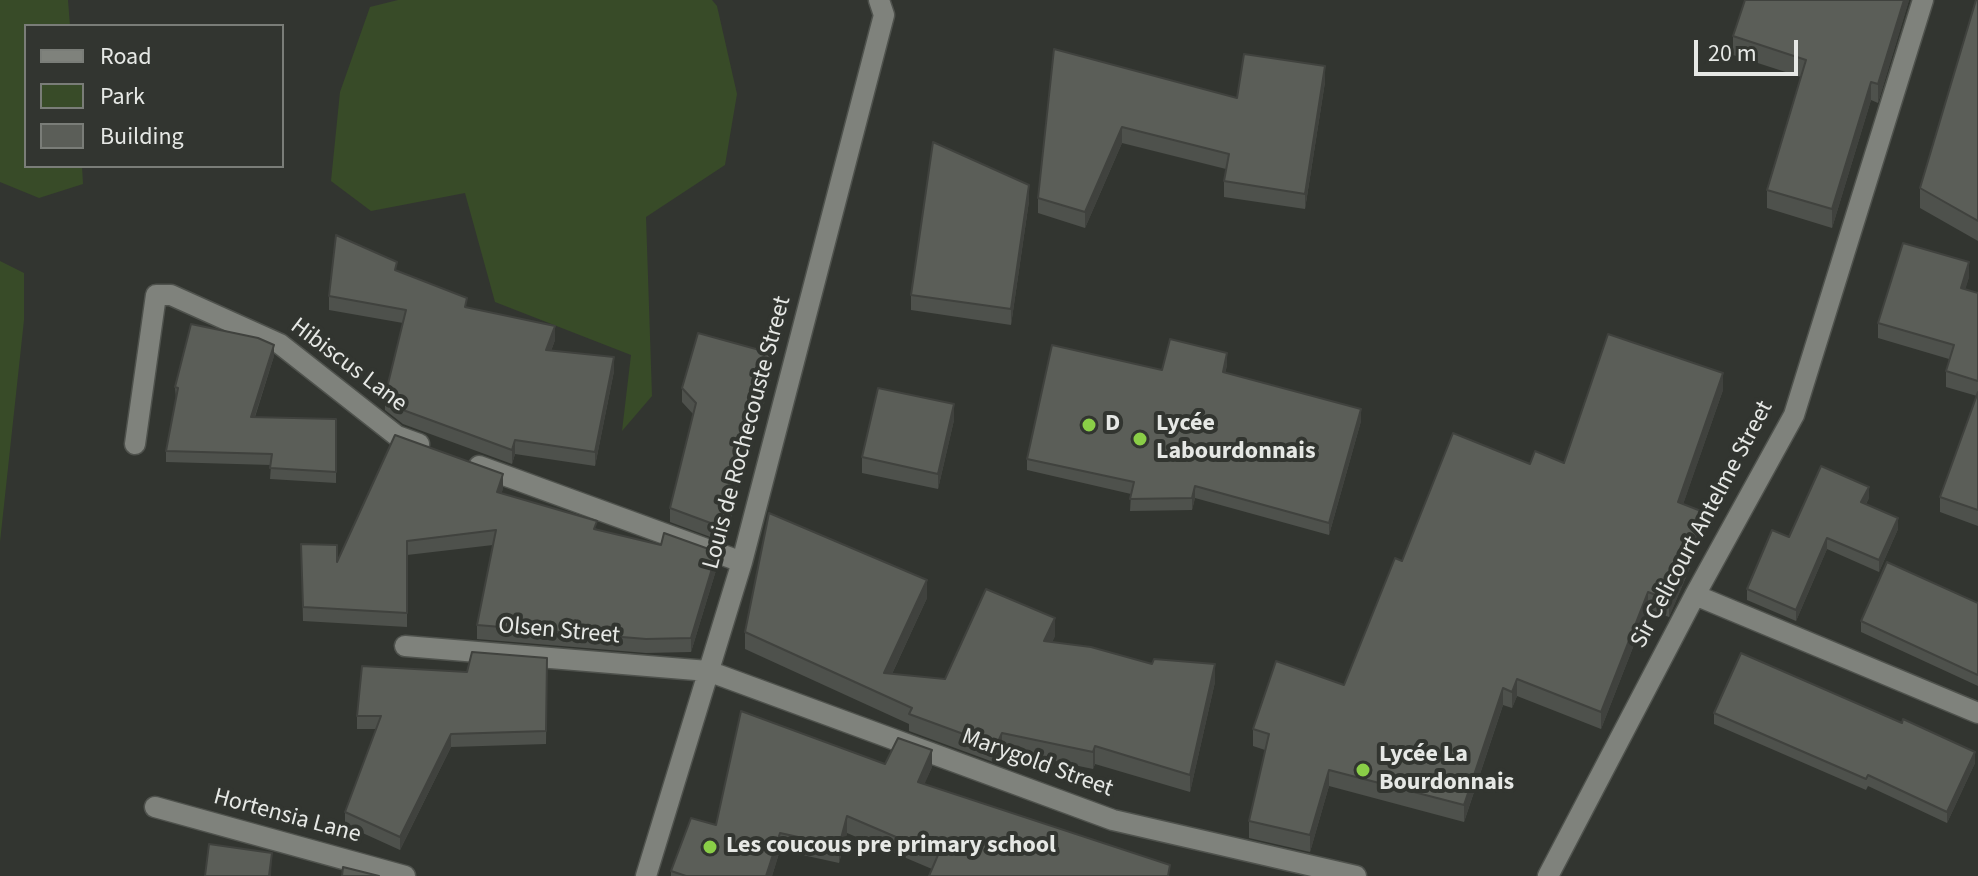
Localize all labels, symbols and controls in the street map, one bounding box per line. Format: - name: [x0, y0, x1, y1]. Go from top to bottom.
- legend: [24, 24, 284, 168]
- scale bar: [1698, 24, 1802, 74]
- text: 20 m: [1708, 36, 1757, 71]
- text: Road: [100, 39, 152, 74]
- text: Park: [100, 79, 145, 114]
- text: Building: [100, 119, 184, 154]
- street label: Louis de Rochecouste Street: [698, 293, 798, 573]
- street label: Hibiscus Lane: [284, 313, 412, 419]
- street label: Sir Celicourt Antelme Street: [1626, 396, 1780, 654]
- place label: D: [1105, 411, 1120, 439]
- place label: Lycée Labourdonnais: [1156, 411, 1316, 467]
- marker: D: [1080, 416, 1098, 434]
- marker: Lycée Labourdonnais: [1131, 430, 1149, 448]
- street label: Olsen Street: [497, 612, 621, 652]
- street label: Marygold Street: [957, 723, 1117, 805]
- place label: Lycée La Bourdonnais: [1379, 742, 1514, 798]
- marker: Lycée La Bourdonnais: [1354, 761, 1372, 779]
- street label: Hortensia Lane: [210, 783, 364, 851]
- place label: Les coucous pre primary school: [726, 833, 1056, 861]
- marker: Les coucous pre primary school: [701, 838, 719, 856]

